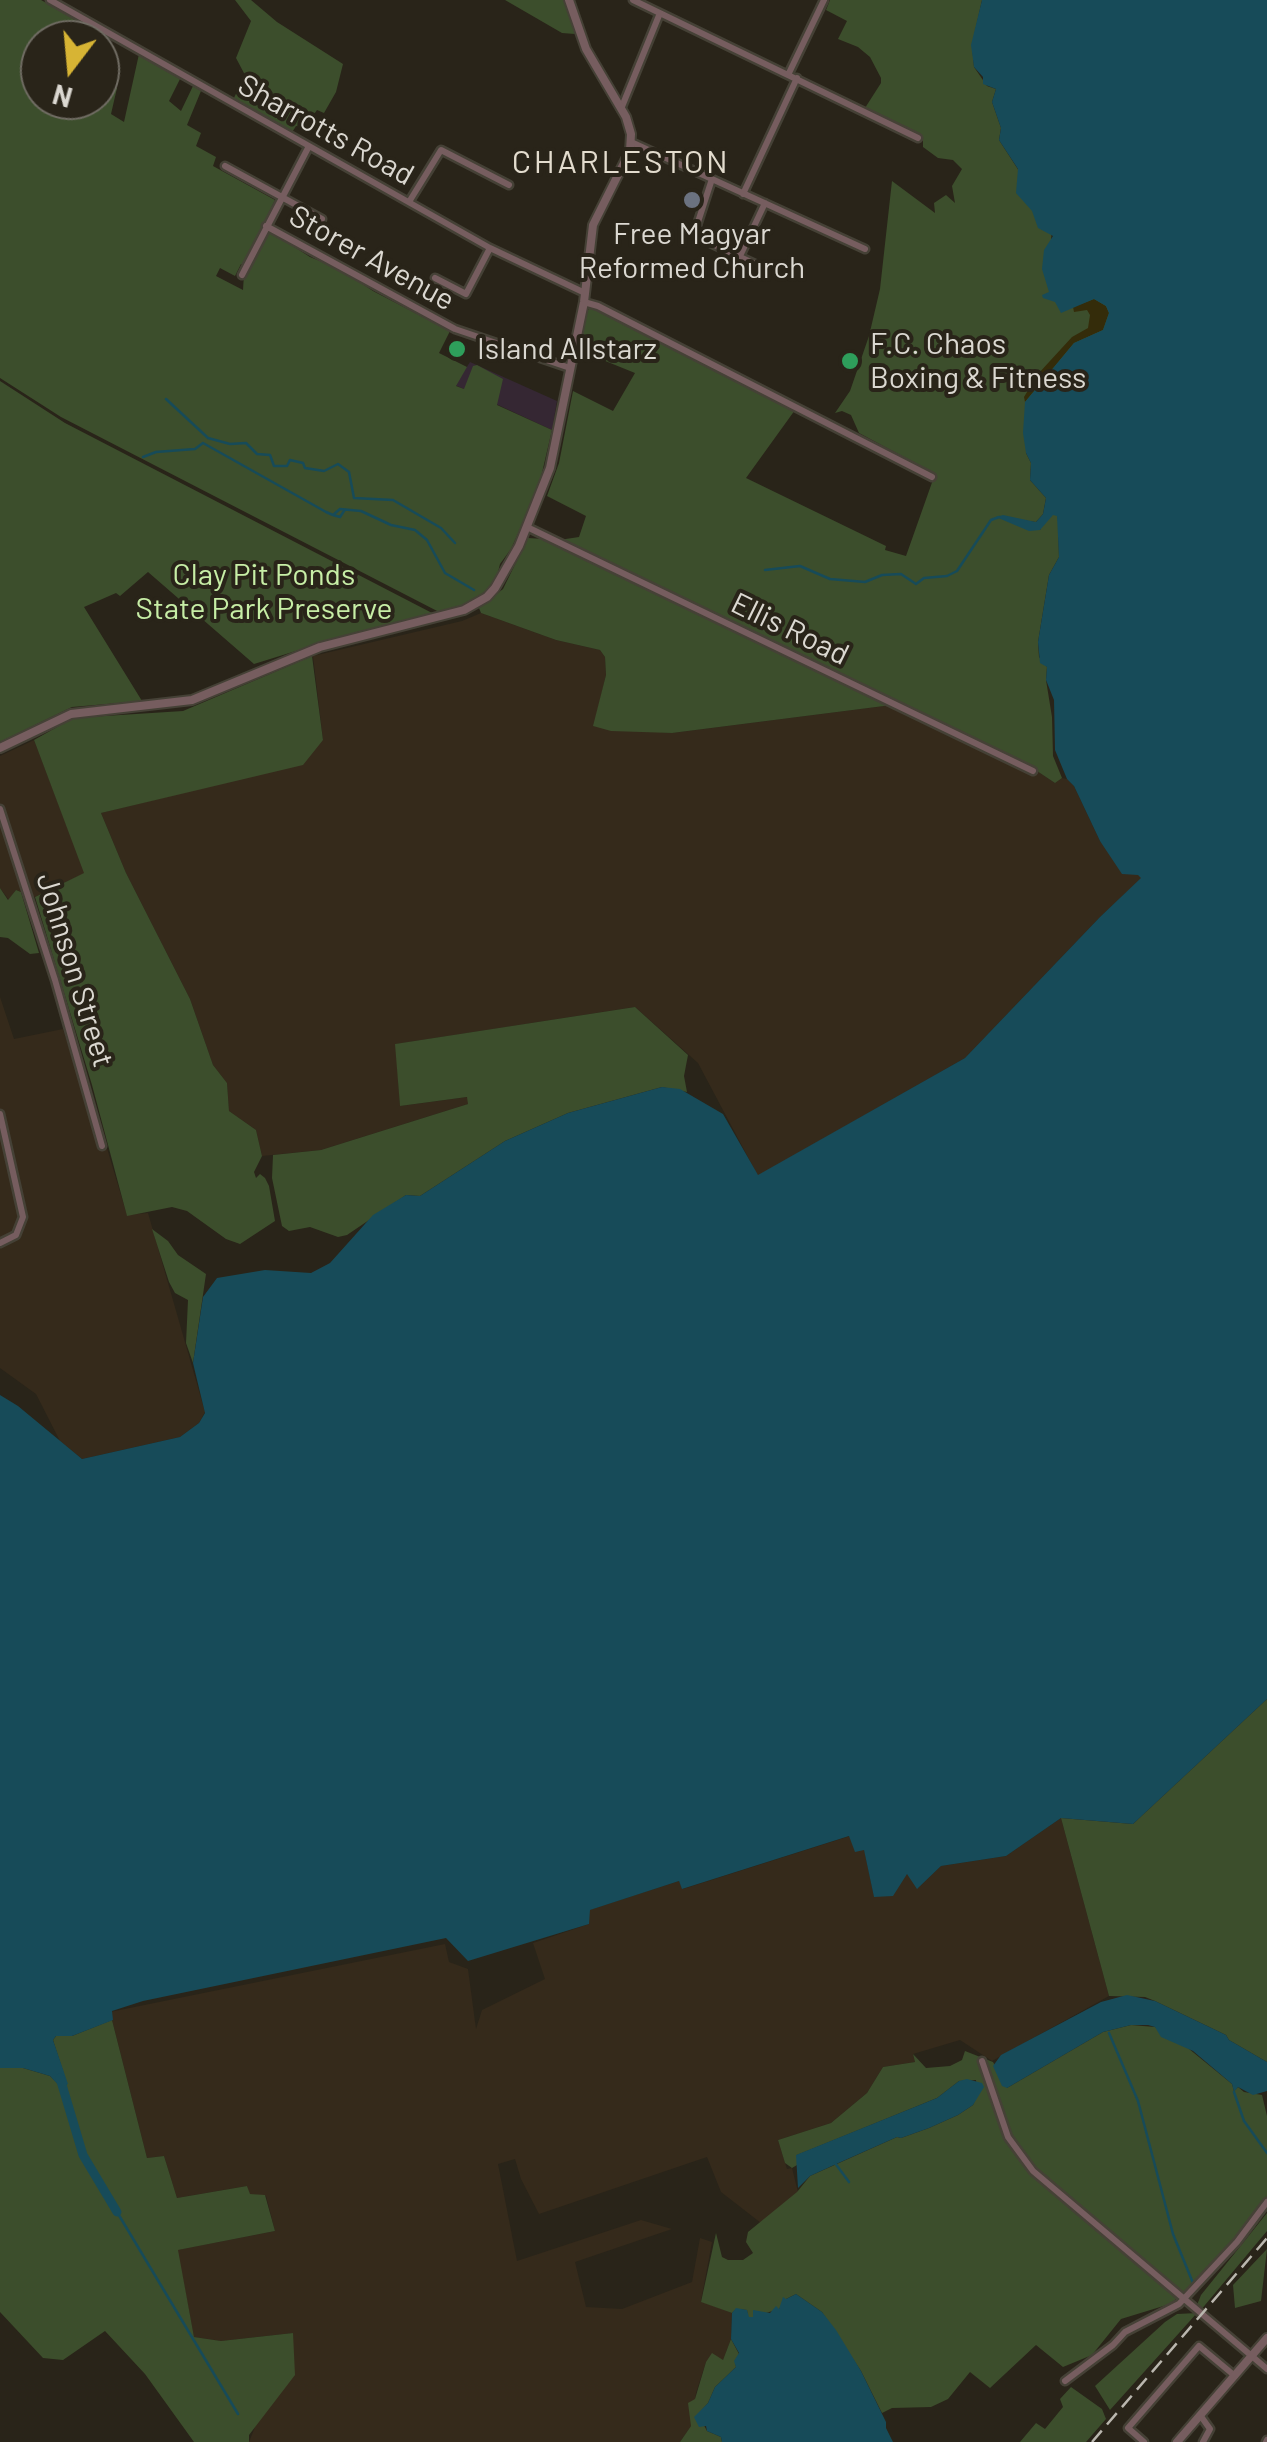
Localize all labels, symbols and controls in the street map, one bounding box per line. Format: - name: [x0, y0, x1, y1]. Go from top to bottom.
- north arrow: [20, 20, 120, 120]
- street label: Sharrotts Road: [232, 67, 420, 193]
- text: N: [49, 78, 76, 116]
- district label: CHARLESTON: [512, 143, 730, 181]
- marker: Free Magyar Reformed Church: [681, 189, 703, 211]
- street label: Storer Avenue: [283, 198, 461, 318]
- place label: Free Magyar Reformed Church: [579, 216, 805, 286]
- place label: F.C. Chaos Boxing & Fitness: [870, 326, 1086, 396]
- place label: Island Allstarz: [477, 331, 657, 367]
- marker: Island Allstarz: [446, 338, 468, 360]
- marker: F.C. Chaos Boxing & Fitness: [839, 350, 861, 372]
- park label: Clay Pit Ponds State Park Preserve: [135, 557, 393, 628]
- street label: Ellis Road: [725, 585, 855, 673]
- street label: Johnson Street: [28, 869, 122, 1071]

